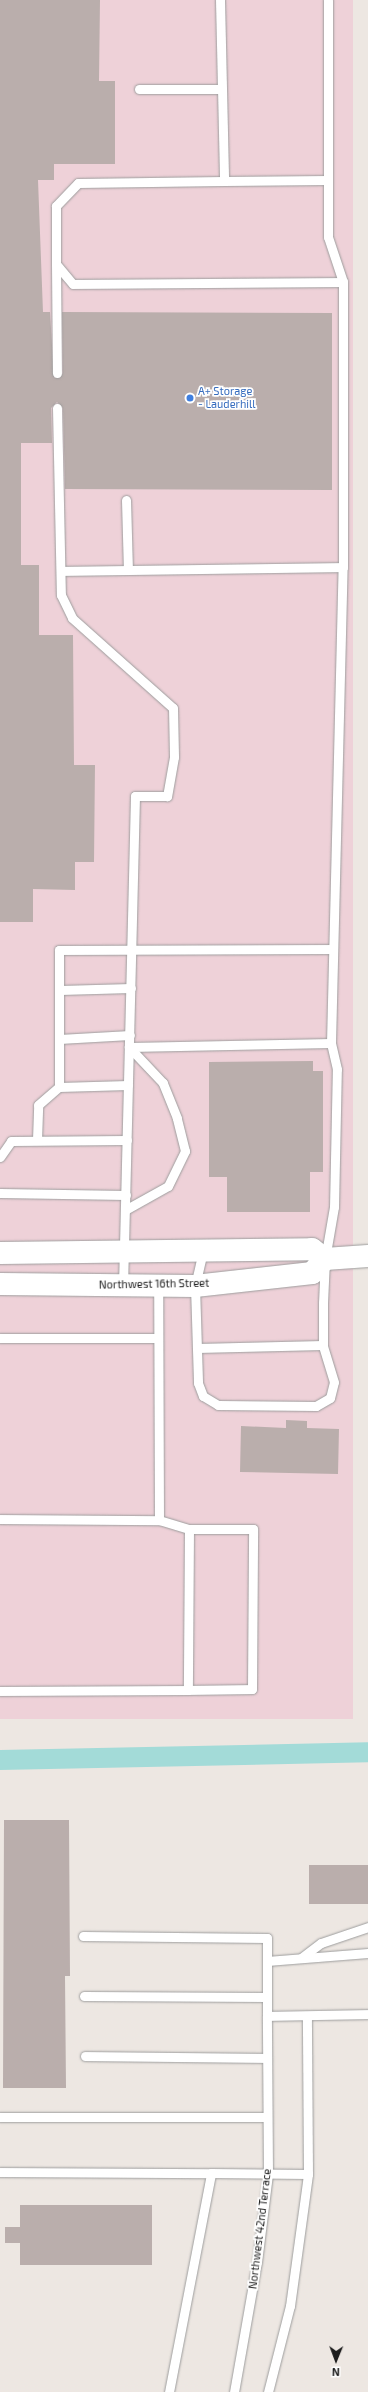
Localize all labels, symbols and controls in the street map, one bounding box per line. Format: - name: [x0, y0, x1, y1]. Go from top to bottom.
- place label: A+ Storage - Lauderhill: [198, 385, 256, 411]
- marker: A+ Storage - Lauderhill: [185, 393, 195, 403]
- street label: Northwest 16th Street: [99, 1276, 209, 1292]
- street label: Northwest 42nd Terrace: [246, 2168, 274, 2290]
- north arrow: [316, 2340, 356, 2380]
- text: N: [332, 2366, 340, 2379]

